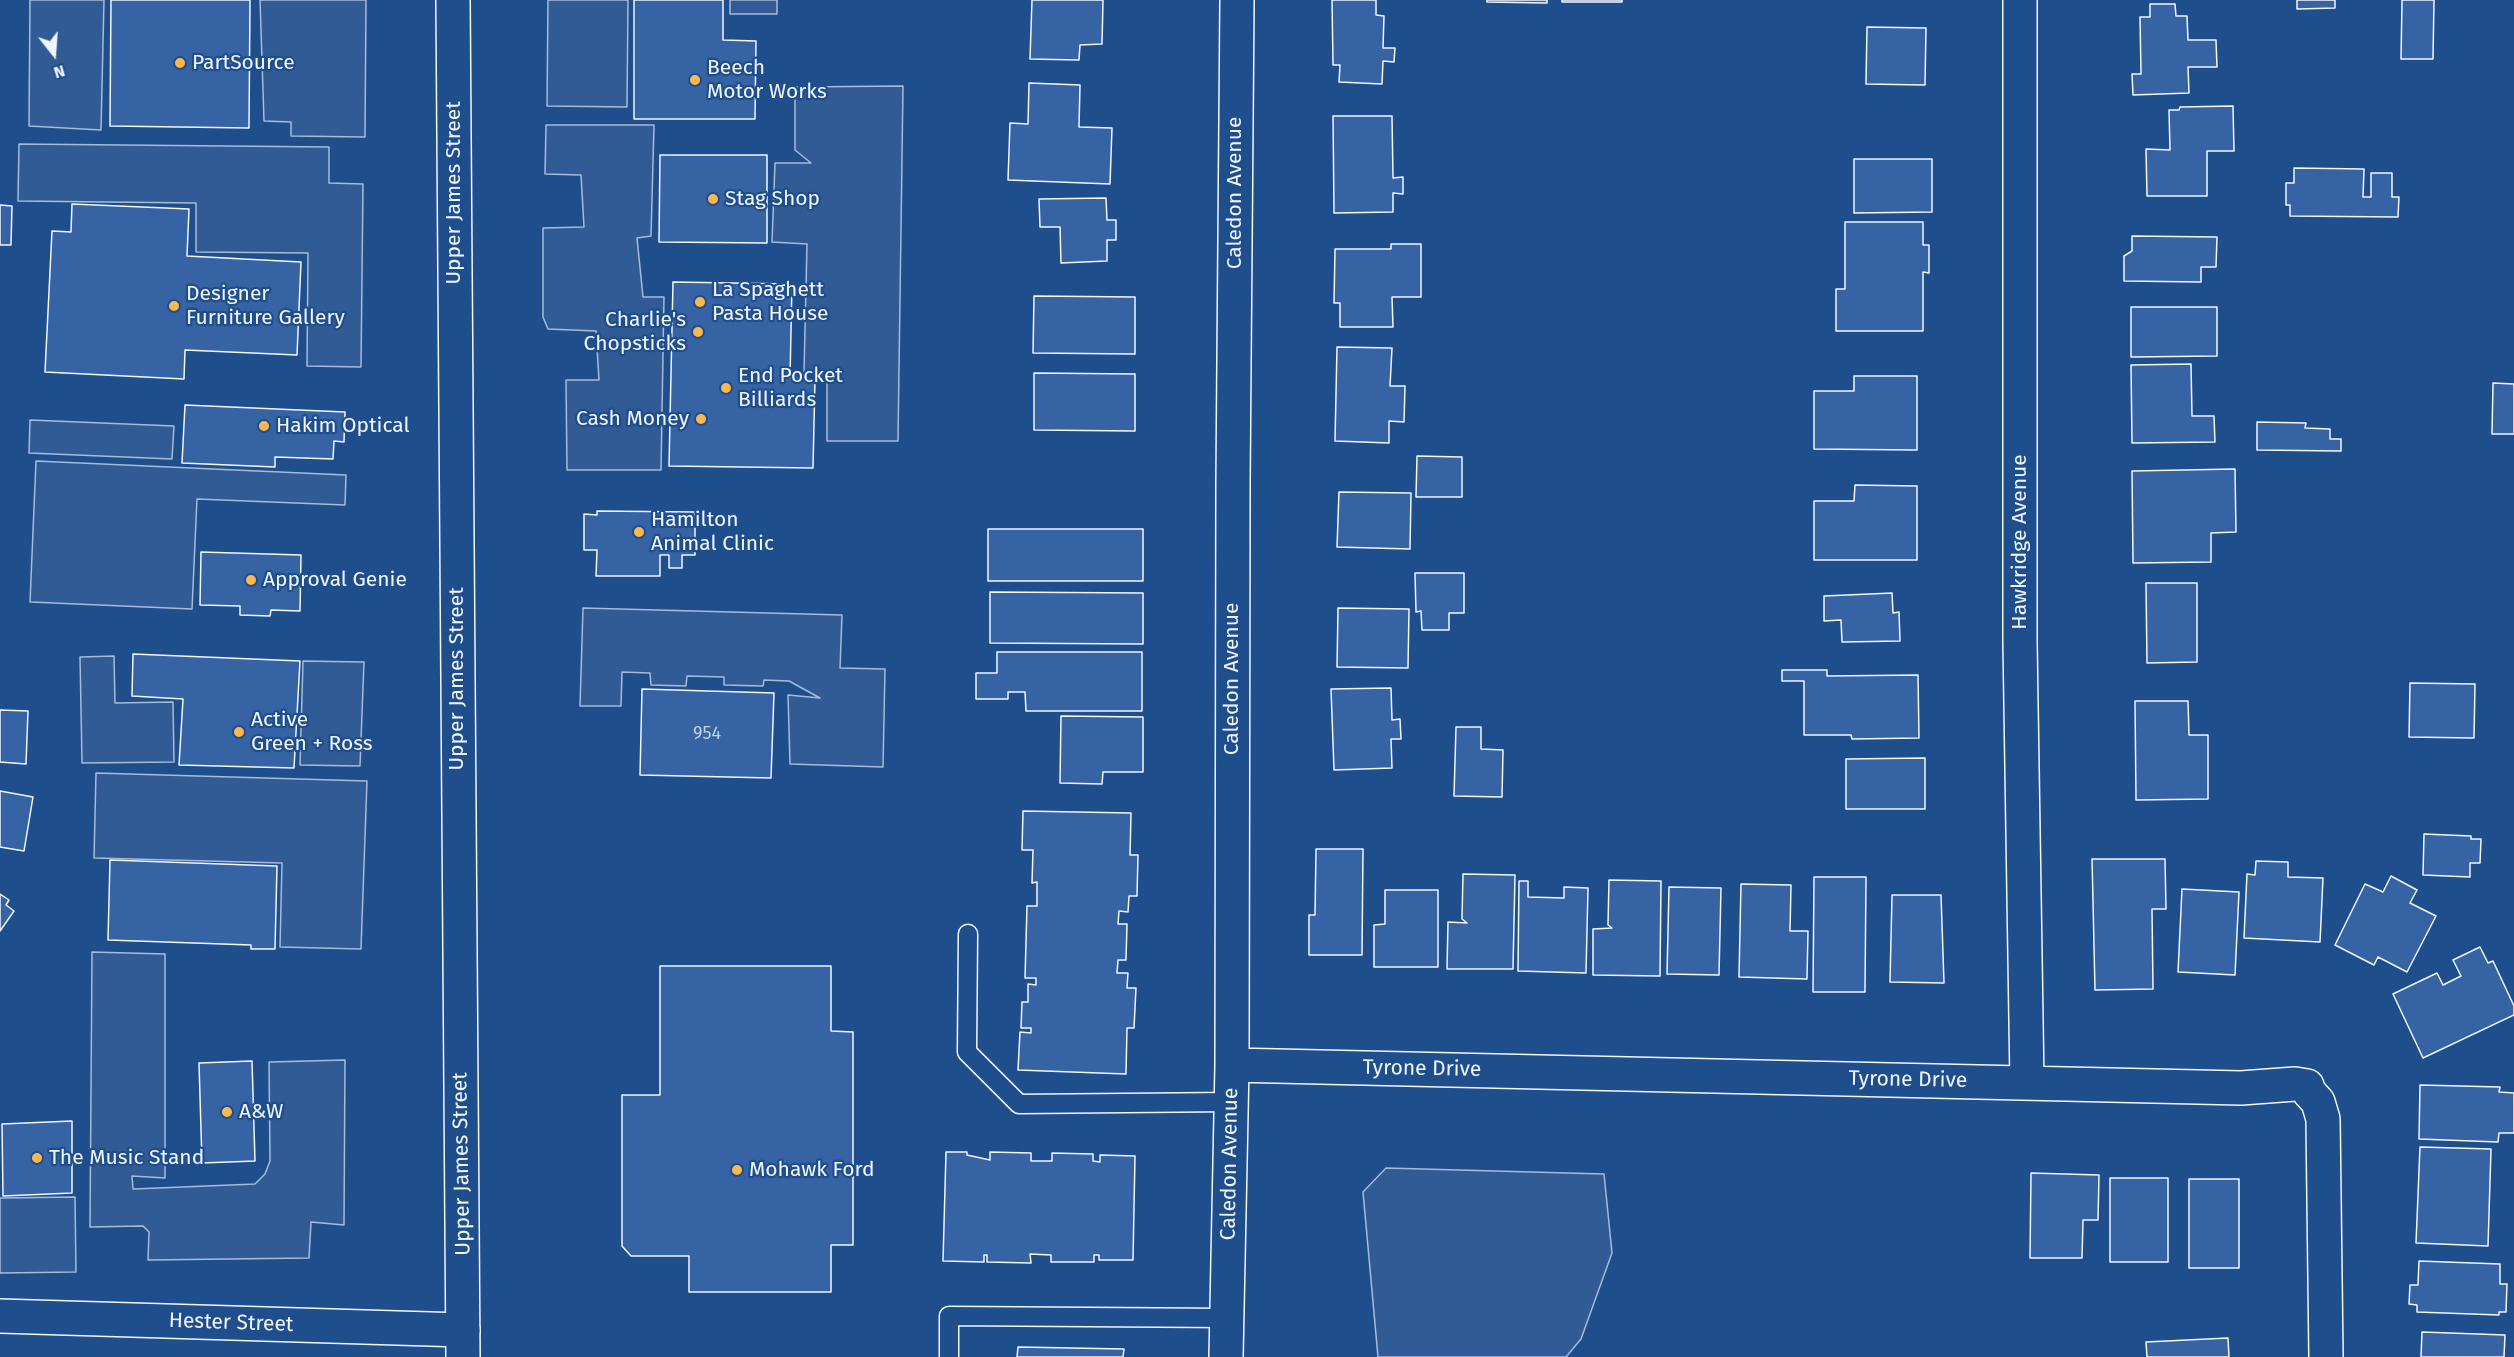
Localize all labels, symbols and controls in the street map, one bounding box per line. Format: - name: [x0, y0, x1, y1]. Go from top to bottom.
- north arrow: [24, 24, 84, 84]
- place label: PartSource: [192, 50, 295, 76]
- place label: Beech Motor Works: [707, 55, 827, 105]
- marker: PartSource: [173, 56, 187, 70]
- text: N: [52, 61, 67, 82]
- marker: Beech Motor Works: [688, 73, 702, 87]
- street label: Upper James Street: [441, 101, 467, 285]
- street label: Caledon Avenue: [1222, 117, 1248, 269]
- place label: Stag Shop: [725, 186, 820, 212]
- marker: Stag Shop: [706, 192, 720, 206]
- place label: La Spaghett Pasta House: [712, 277, 829, 327]
- place label: Designer Furniture Gallery: [186, 281, 345, 331]
- marker: La Spaghett Pasta House: [693, 295, 707, 309]
- marker: Designer Furniture Gallery: [167, 299, 181, 313]
- place label: Charlie's Chopsticks: [584, 307, 686, 357]
- marker: Charlie's Chopsticks: [691, 325, 705, 339]
- place label: End Pocket Billiards: [738, 363, 843, 413]
- marker: End Pocket Billiards: [719, 381, 733, 395]
- place label: Cash Money: [576, 406, 689, 432]
- marker: Cash Money: [694, 412, 708, 426]
- place label: Hakim Optical: [276, 413, 410, 439]
- marker: Hakim Optical: [257, 419, 271, 433]
- street label: Hawkridge Avenue: [2007, 454, 2033, 630]
- place label: Hamilton Animal Clinic: [651, 507, 774, 557]
- marker: Hamilton Animal Clinic: [632, 525, 646, 539]
- place label: Approval Genie: [263, 567, 407, 593]
- marker: Approval Genie: [244, 573, 258, 587]
- street label: Upper James Street: [444, 587, 470, 771]
- street label: Caledon Avenue: [1219, 603, 1245, 755]
- place label: Active Green + Ross: [251, 707, 373, 757]
- house number: 954: [693, 723, 721, 745]
- marker: Active Green + Ross: [232, 725, 246, 739]
- street label: Tyrone Drive: [1362, 1055, 1482, 1083]
- street label: Tyrone Drive: [1848, 1066, 1968, 1094]
- street label: Upper James Street: [448, 1072, 476, 1256]
- street label: Caledon Avenue: [1216, 1087, 1244, 1241]
- place label: A&W: [239, 1099, 283, 1125]
- marker: A&W: [220, 1105, 234, 1119]
- place label: The Music Stand: [49, 1145, 204, 1171]
- marker: The Music Stand: [30, 1151, 44, 1165]
- place label: Mohawk Ford: [749, 1157, 874, 1183]
- marker: Mohawk Ford: [730, 1163, 744, 1177]
- street label: Hester Street: [168, 1308, 294, 1338]

